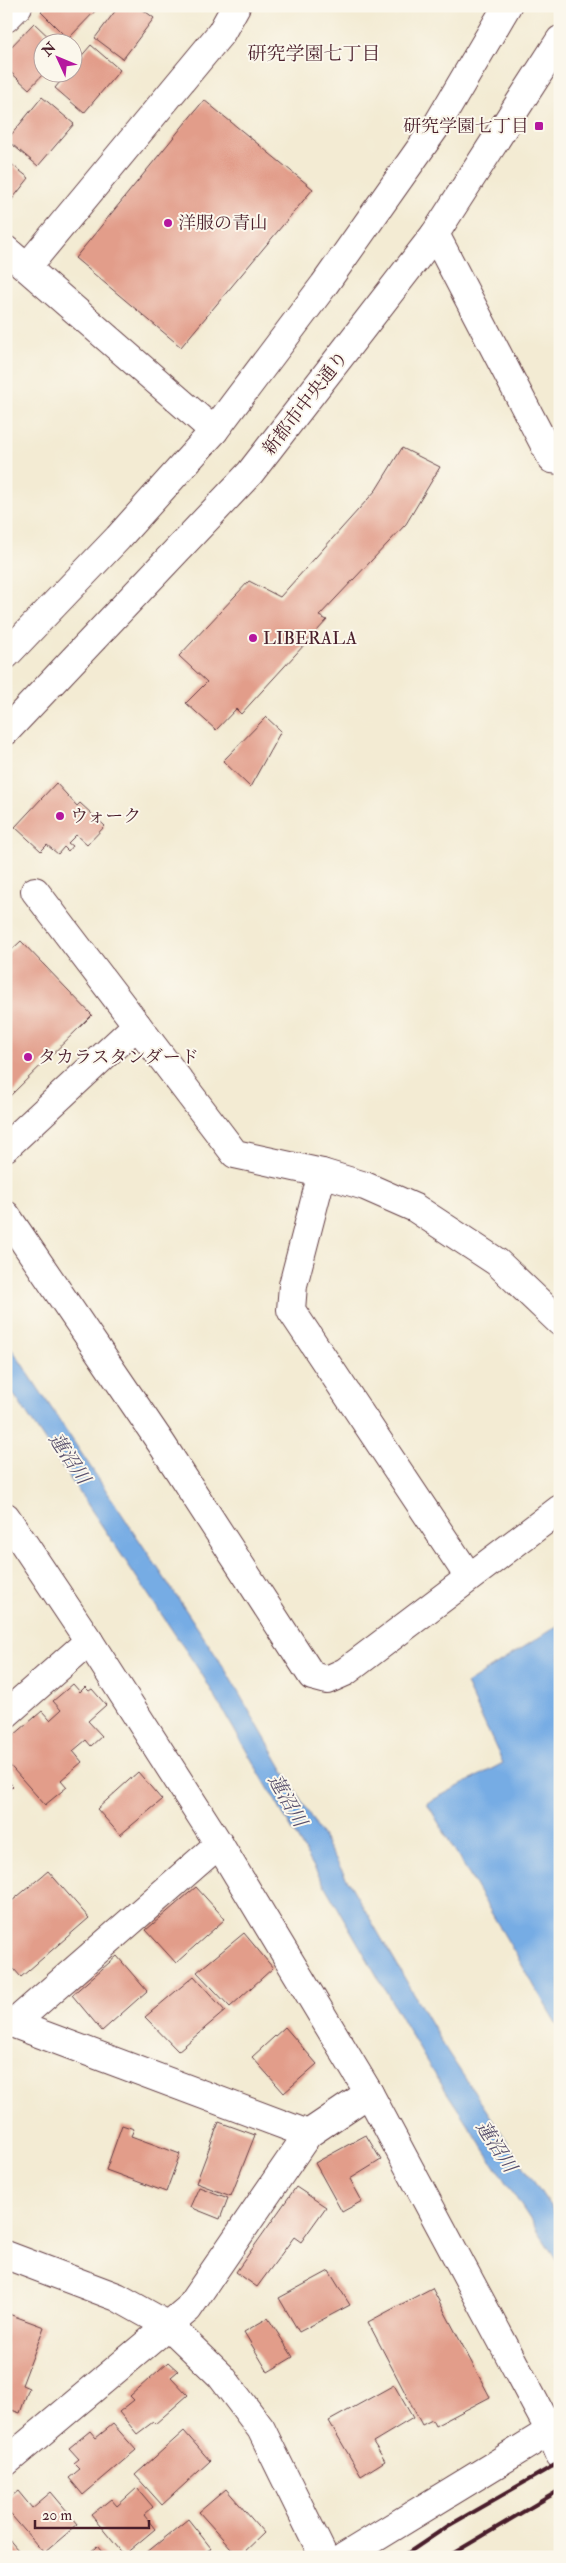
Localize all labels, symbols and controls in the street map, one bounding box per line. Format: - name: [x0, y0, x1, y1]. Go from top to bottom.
- north arrow: [32, 32, 82, 82]
- text: N: [38, 39, 60, 60]
- district label: 研究学園七丁目: [247, 42, 381, 66]
- place label: 研究学園七丁目: [403, 115, 529, 138]
- marker: 研究学園七丁目: [533, 120, 545, 132]
- place label: 洋服の青山: [178, 212, 268, 235]
- marker: 洋服の青山: [162, 217, 174, 229]
- street label: 新都市中央通り: [258, 347, 353, 460]
- place label: LIBERALA: [263, 627, 358, 650]
- marker: LIBERALA: [247, 632, 259, 644]
- place label: ウォーク: [70, 805, 141, 828]
- marker: ウォーク: [54, 810, 66, 822]
- place label: タカラスタンダード: [38, 1046, 199, 1069]
- marker: タカラスタンダード: [22, 1051, 34, 1063]
- water label: 蓮沼川: [43, 1428, 96, 1491]
- water label: 蓮沼川: [262, 1770, 313, 1833]
- water label: 蓮沼川: [471, 2116, 523, 2179]
- scale bar: [35, 2498, 149, 2530]
- text: 20 m: [42, 2506, 72, 2525]

